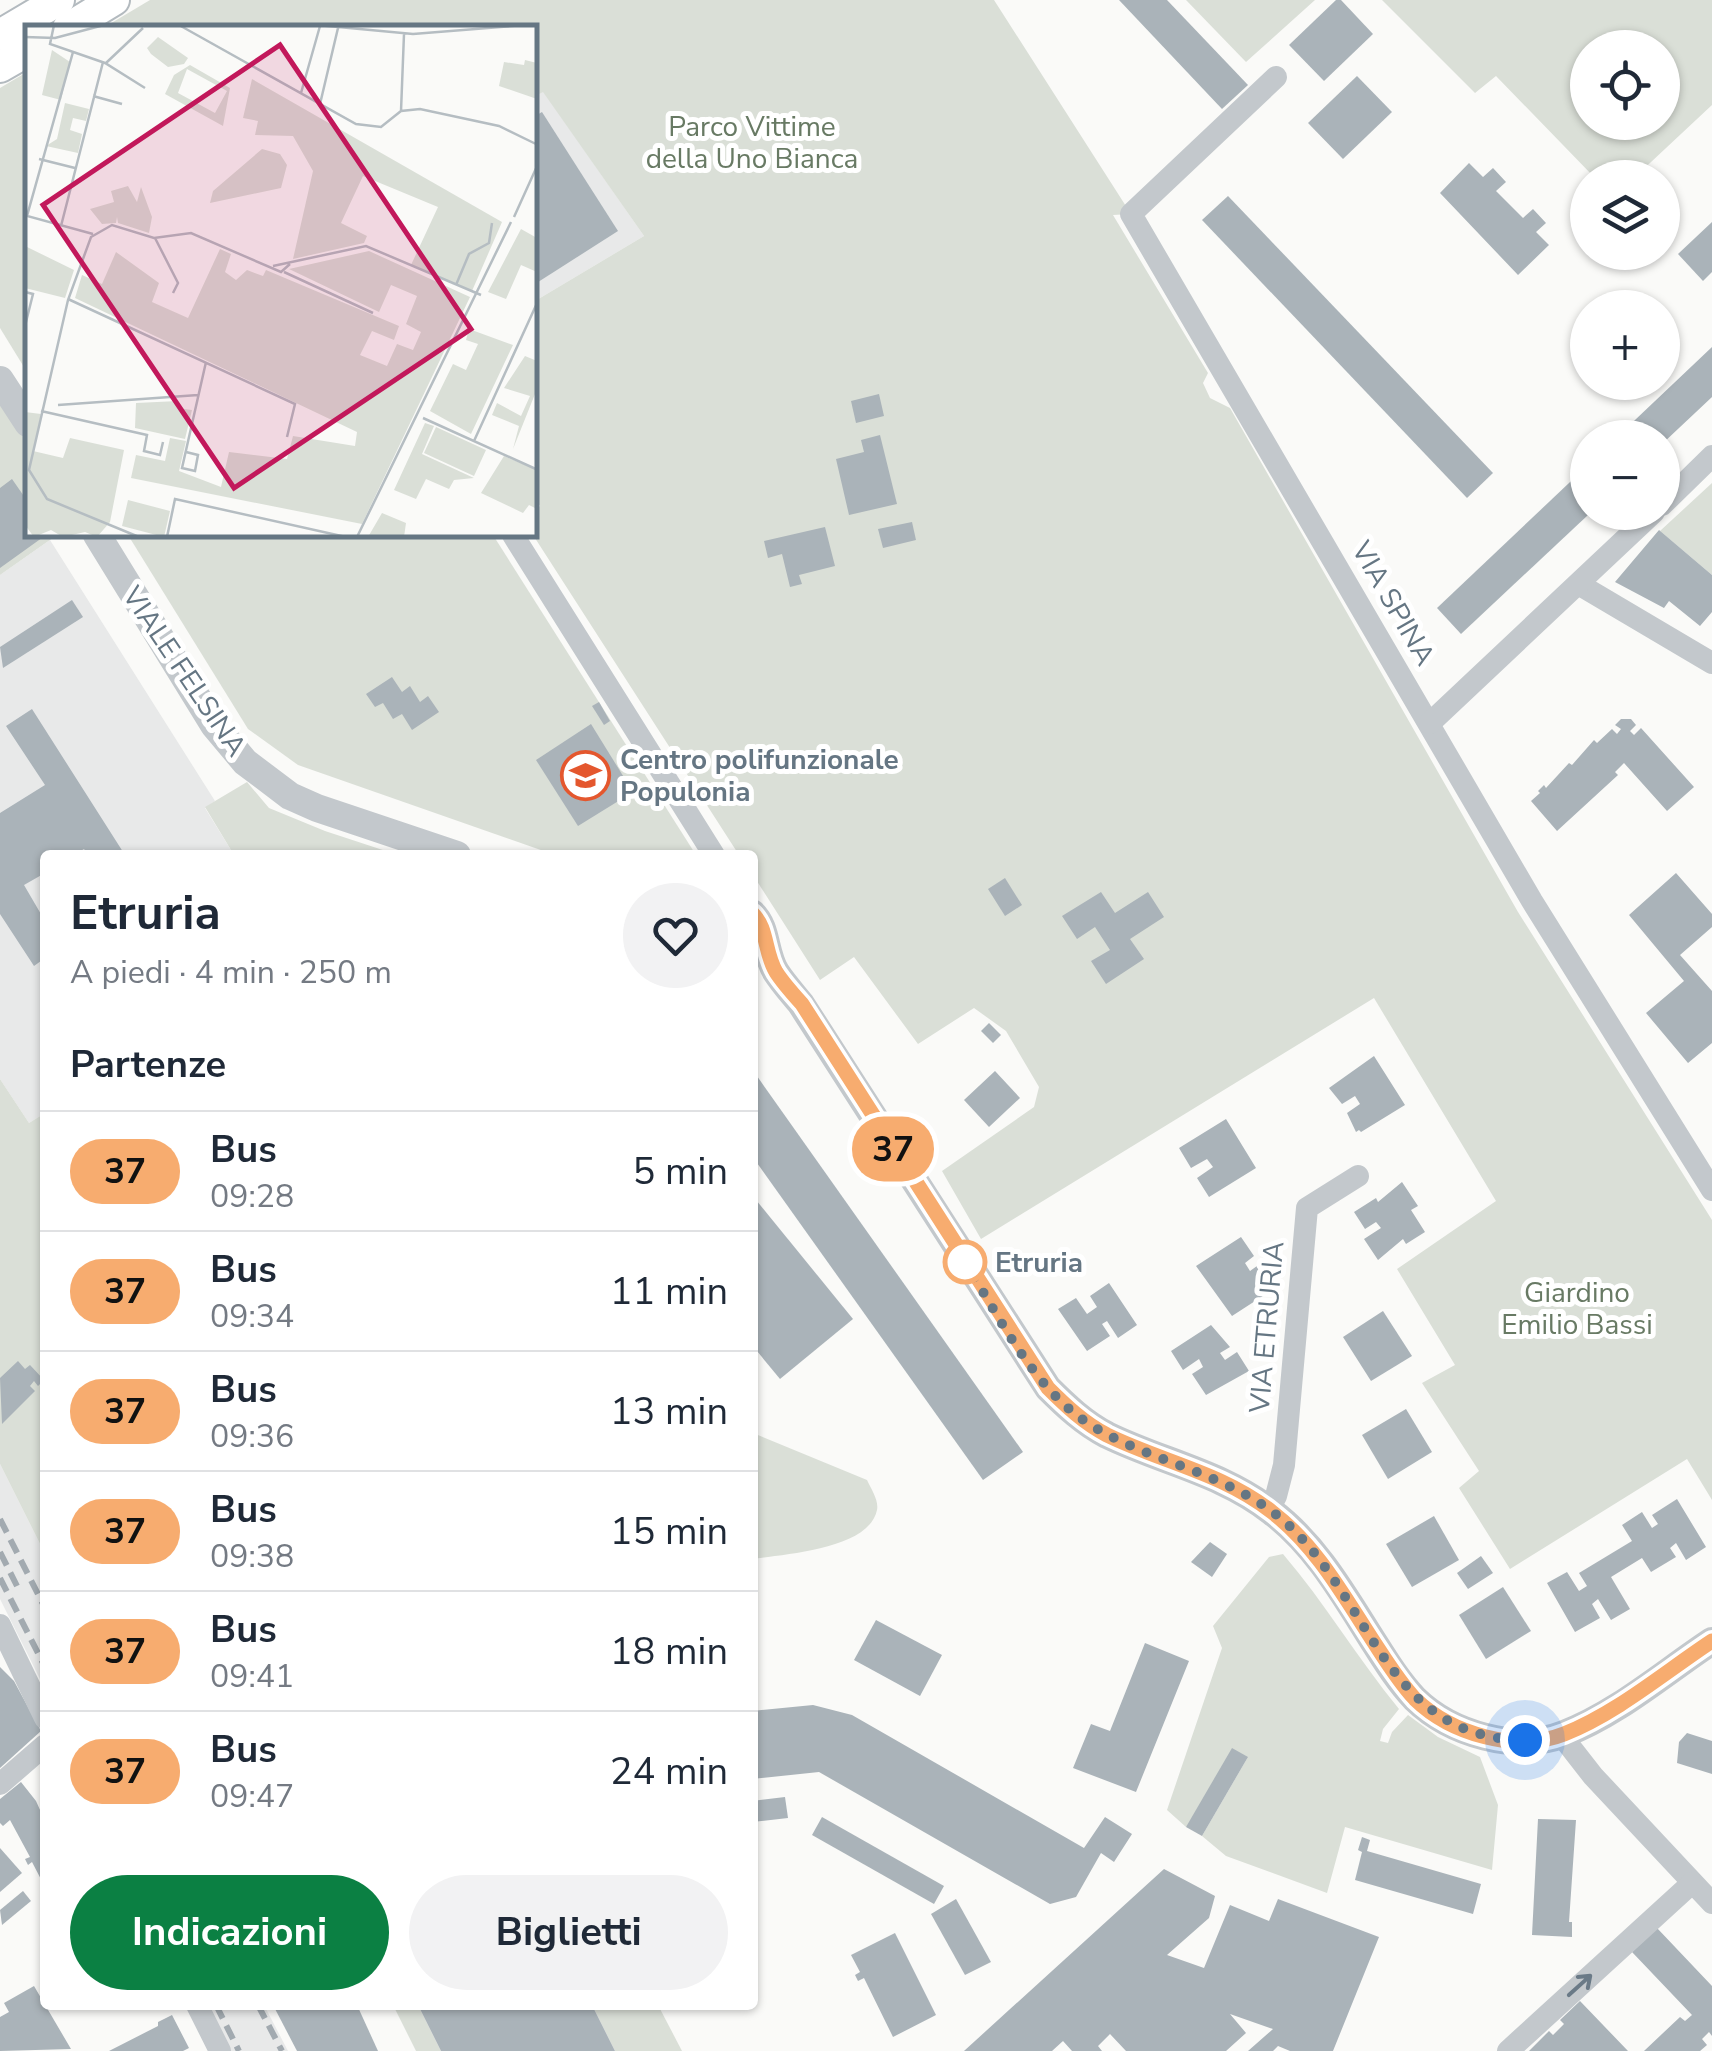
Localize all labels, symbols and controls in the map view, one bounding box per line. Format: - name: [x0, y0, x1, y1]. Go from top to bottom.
- inset map: [25, 25, 538, 538]
- map controls: [1570, 30, 1680, 530]
- button: locate: [1570, 30, 1680, 140]
- park label: Parco Vittime della Uno Bianca: [646, 108, 858, 178]
- button: layers: [1570, 160, 1680, 270]
- button: +: [1570, 290, 1680, 400]
- button: −: [1570, 420, 1680, 530]
- street label: VIA SPINA: [1342, 534, 1444, 672]
- street label: VIALE FELSINA: [113, 578, 255, 764]
- place label: Centro polifunzionale Populonia: [620, 741, 899, 811]
- school or university icon: Centro polifunzionale Populonia: [559, 749, 611, 801]
- text: Etruria: [70, 880, 221, 946]
- button: heart: [623, 883, 728, 988]
- text: A piedi · 4 min · 250 m: [70, 951, 392, 994]
- text: Partenze: [70, 1039, 226, 1090]
- line badge: 37: [848, 1116, 938, 1182]
- text: Bus: [210, 1124, 277, 1175]
- text: 37: [872, 1126, 914, 1173]
- text: 5 min: [633, 1146, 728, 1197]
- text: 37: [104, 1148, 146, 1195]
- text: 09:28: [210, 1175, 294, 1218]
- street label: VIA ETRURIA: [1240, 1240, 1293, 1416]
- marker: Etruria: [944, 1241, 986, 1283]
- text: Bus: [210, 1244, 277, 1295]
- place label: Etruria: [995, 1244, 1083, 1282]
- text: 11 min: [610, 1266, 728, 1317]
- text: 37: [104, 1268, 146, 1315]
- park label: Giardino Emilio Bassi: [1501, 1274, 1653, 1344]
- text: 09:34: [210, 1295, 294, 1338]
- text: Bus: [210, 1364, 277, 1415]
- text: 13 min: [610, 1386, 728, 1437]
- text: 37: [104, 1388, 146, 1435]
- text: 09:36: [210, 1415, 294, 1458]
- text: Bus: [210, 1484, 277, 1535]
- text: 15 min: [610, 1506, 728, 1557]
- text: 37: [104, 1508, 146, 1555]
- text: 09:38: [210, 1535, 294, 1578]
- text: Bus: [210, 1604, 277, 1655]
- text: 18 min: [610, 1626, 728, 1677]
- text: 37: [104, 1628, 146, 1675]
- text: 09:41: [210, 1655, 294, 1698]
- your location: [1500, 1715, 1550, 1765]
- text: Bus: [210, 1724, 277, 1775]
- text: 24 min: [610, 1746, 728, 1797]
- text: 37: [104, 1748, 146, 1795]
- text: 09:47: [210, 1775, 294, 1818]
- button: Indicazioni: [70, 1875, 389, 1990]
- button: Biglietti: [409, 1875, 728, 1990]
- one-way arrow: [1567, 1974, 1592, 1997]

